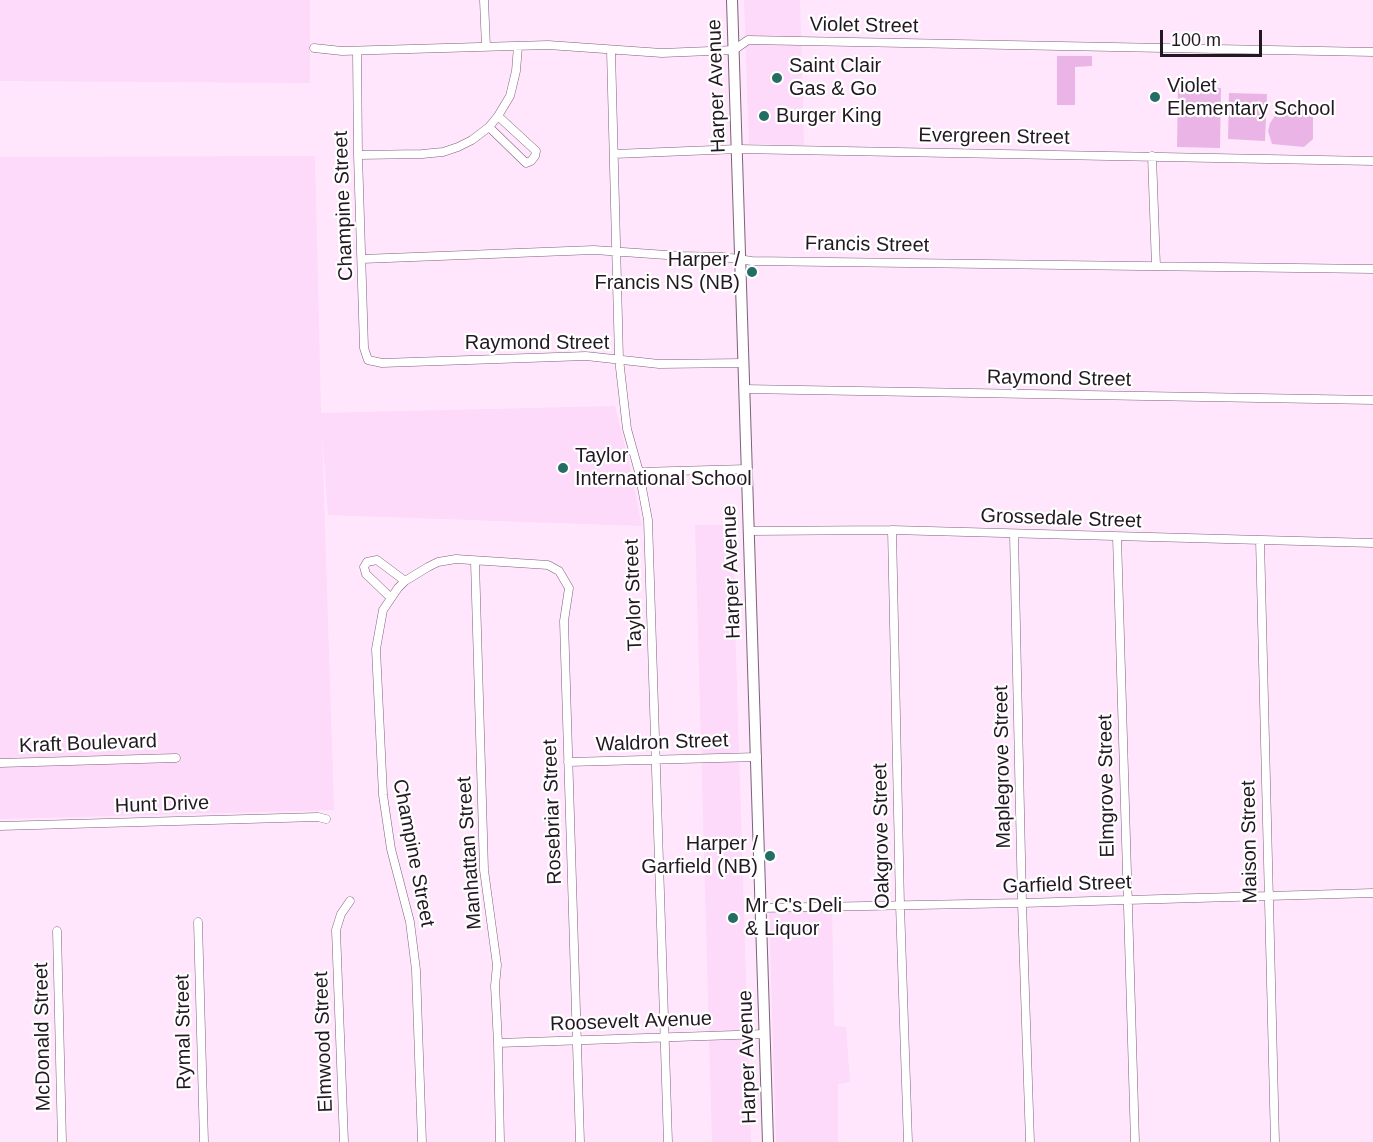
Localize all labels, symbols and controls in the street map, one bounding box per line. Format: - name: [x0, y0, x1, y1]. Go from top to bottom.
- street label: Violet Street: [810, 13, 918, 39]
- scale bar: [1163, 18, 1265, 56]
- street label: Harper Avenue: [703, 19, 731, 153]
- text: 100 m: [1171, 30, 1221, 50]
- place label: Saint Clair Gas & Go: [789, 54, 881, 101]
- marker: Saint Clair Gas & Go: [770, 71, 784, 85]
- place label: Violet Elementary School: [1167, 74, 1335, 121]
- marker: Violet Elementary School: [1148, 90, 1162, 104]
- place label: Burger King: [776, 104, 882, 128]
- marker: Burger King: [757, 109, 771, 123]
- street label: Evergreen Street: [918, 124, 1070, 150]
- street label: Champine Street: [329, 131, 359, 281]
- street label: Francis Street: [805, 232, 929, 258]
- place label: Harper / Francis NS (NB): [594, 248, 740, 295]
- marker: Harper / Francis NS (NB): [745, 265, 759, 279]
- street label: Raymond Street: [465, 331, 609, 355]
- street label: Raymond Street: [987, 366, 1131, 392]
- place label: Taylor International School: [575, 444, 752, 491]
- marker: Taylor International School: [556, 461, 570, 475]
- street label: Grossedale Street: [980, 504, 1142, 534]
- street label: Harper Avenue: [718, 505, 746, 639]
- street label: Taylor Street: [620, 538, 648, 652]
- street label: Maplegrove Street: [990, 685, 1016, 849]
- street label: Elmgrove Street: [1094, 714, 1120, 858]
- street label: Waldron Street: [595, 729, 729, 757]
- street label: Kraft Boulevard: [19, 730, 157, 758]
- street label: Rosebriar Street: [538, 739, 568, 885]
- street label: Oakgrove Street: [869, 763, 895, 909]
- street label: Manhattan Street: [453, 776, 487, 930]
- street label: Champine Street: [387, 777, 439, 929]
- street label: Maison Street: [1237, 780, 1263, 904]
- street label: Hunt Drive: [114, 791, 210, 819]
- place label: Harper / Garfield (NB): [641, 832, 758, 879]
- marker: Harper / Garfield (NB): [763, 849, 777, 863]
- street label: Garfield Street: [1002, 871, 1132, 899]
- place label: Mr C's Deli & Liquor: [745, 894, 842, 941]
- marker: Mr C's Deli & Liquor: [726, 911, 740, 925]
- street label: McDonald Street: [30, 962, 56, 1112]
- street label: Elmwood Street: [310, 971, 338, 1113]
- street label: Rymal Street: [171, 974, 197, 1090]
- street label: Harper Avenue: [734, 990, 762, 1124]
- street label: Roosevelt Avenue: [550, 1007, 712, 1037]

